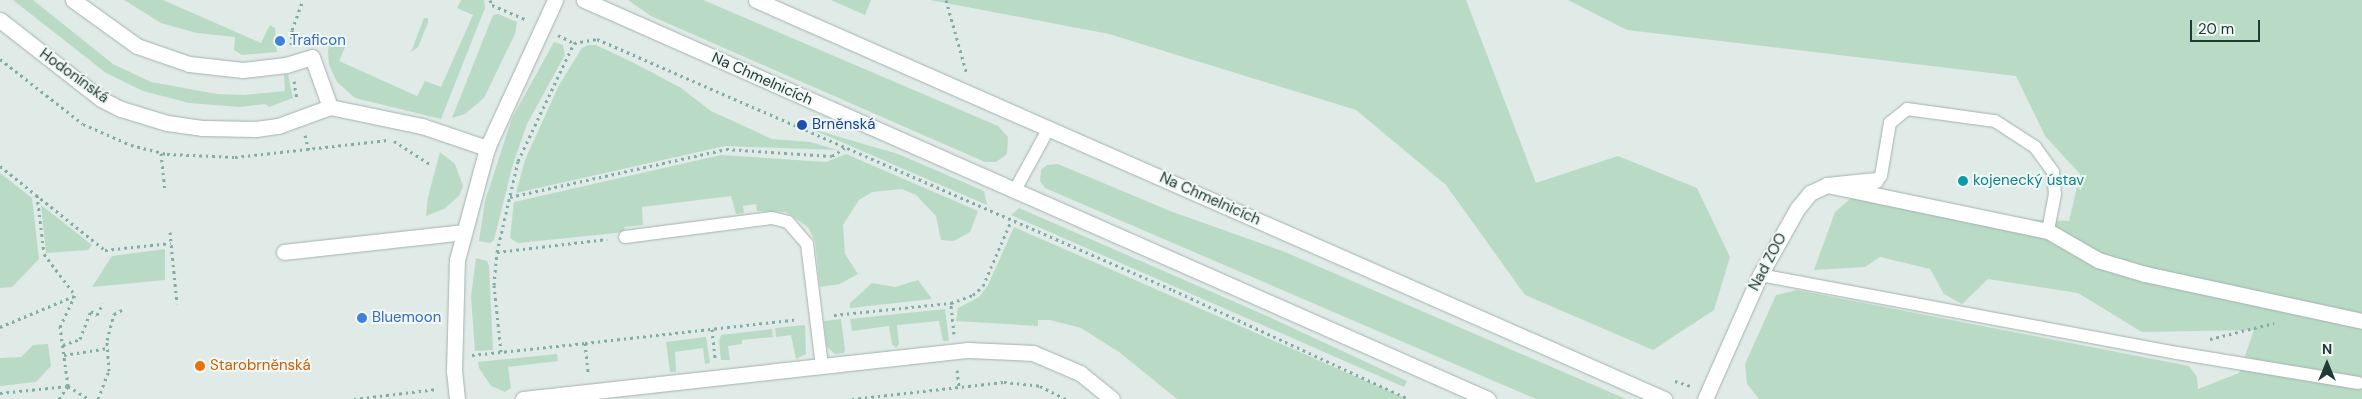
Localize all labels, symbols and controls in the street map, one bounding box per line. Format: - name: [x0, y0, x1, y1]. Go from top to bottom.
- scale bar: [2192, 10, 2262, 42]
- text: 20 m: [2198, 19, 2234, 39]
- place label: Traficon: [290, 32, 346, 50]
- marker: Traficon: [274, 35, 286, 47]
- street label: Hodonínská: [36, 45, 112, 107]
- street label: Na Chmelnicích: [709, 49, 815, 109]
- place label: Brněnská: [812, 116, 876, 134]
- marker: Brněnská: [796, 119, 808, 131]
- street label: Na Chmelnicích: [1157, 169, 1263, 229]
- place label: kojenecký ústav: [1973, 172, 2084, 190]
- marker: kojenecký ústav: [1957, 175, 1969, 187]
- street label: Nad ZOO: [1745, 230, 1791, 294]
- place label: Bluemoon: [372, 309, 441, 327]
- marker: Bluemoon: [356, 312, 368, 324]
- north arrow: [2302, 339, 2352, 389]
- text: N: [2322, 340, 2332, 358]
- place label: Starobrněnská: [210, 357, 311, 375]
- marker: Starobrněnská: [194, 360, 206, 372]

